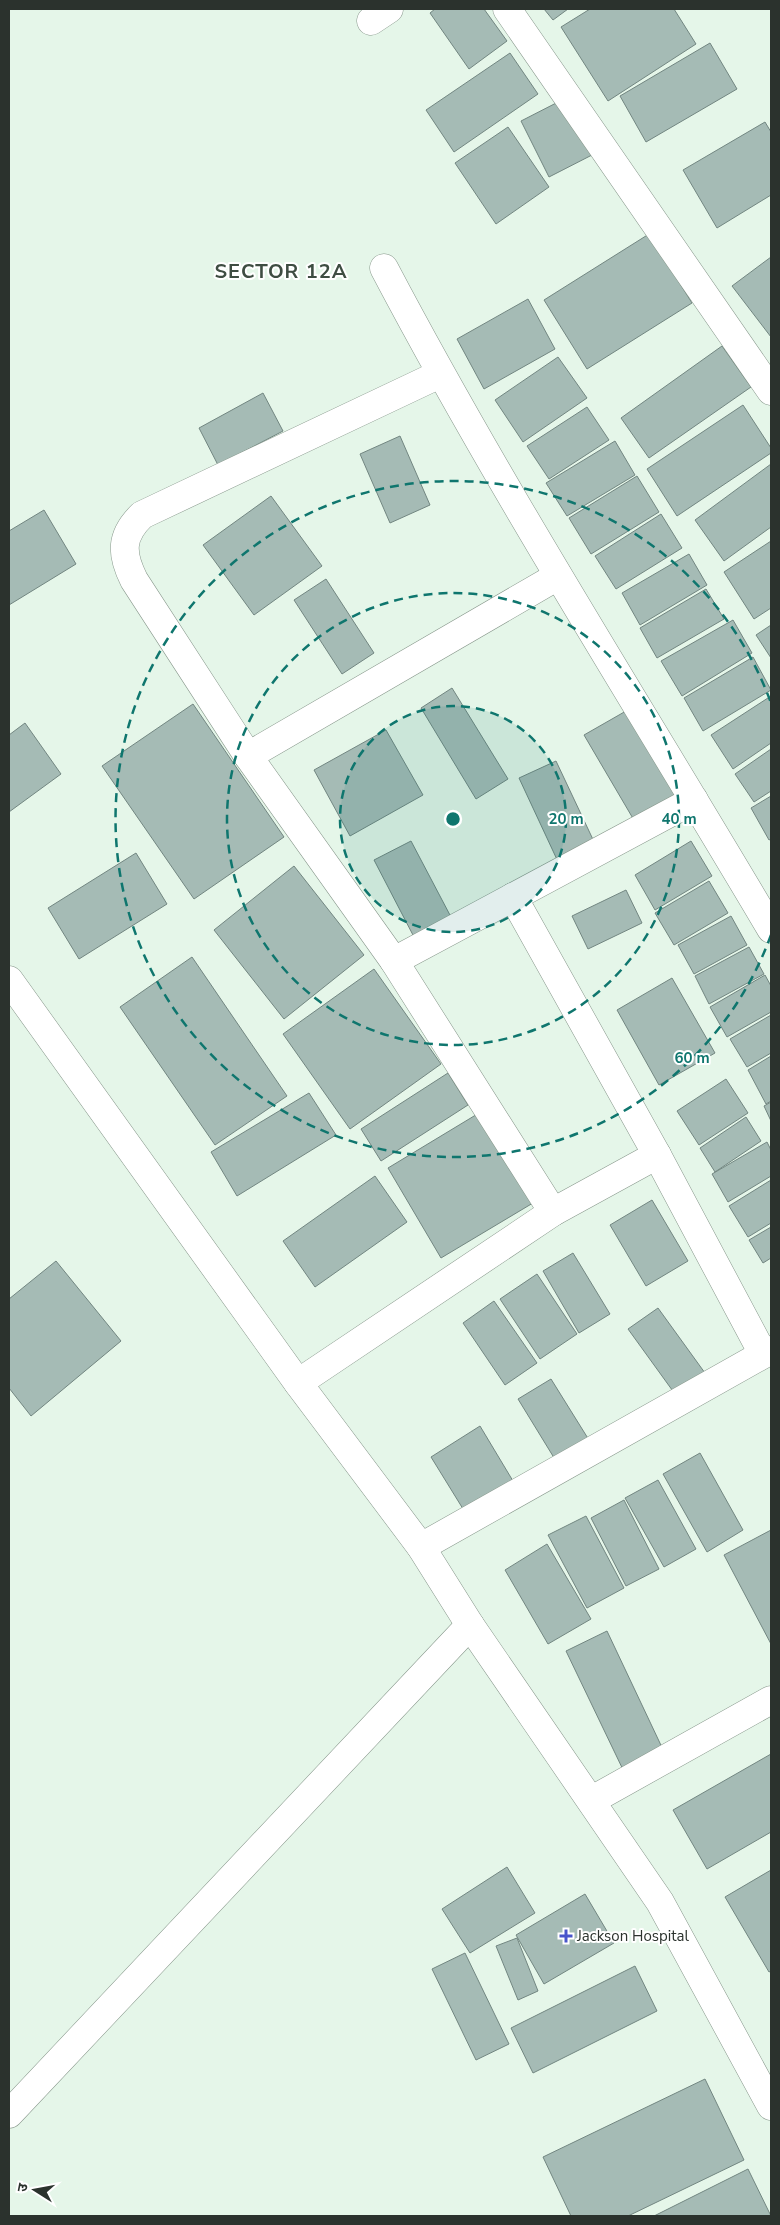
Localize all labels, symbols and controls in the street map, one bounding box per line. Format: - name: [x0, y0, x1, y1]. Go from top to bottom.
- district label: SECTOR 12A: [214, 258, 348, 285]
- text: 20 m: [548, 809, 584, 829]
- text: 40 m: [661, 809, 697, 829]
- centre of rings: [444, 810, 462, 828]
- text: 60 m: [674, 1048, 710, 1068]
- place label: Jackson Hospital: [576, 1926, 689, 1946]
- marker: Jackson Hospital: [559, 1929, 573, 1943]
- north arrow: [10, 2165, 60, 2215]
- text: उ: [13, 2181, 33, 2193]

